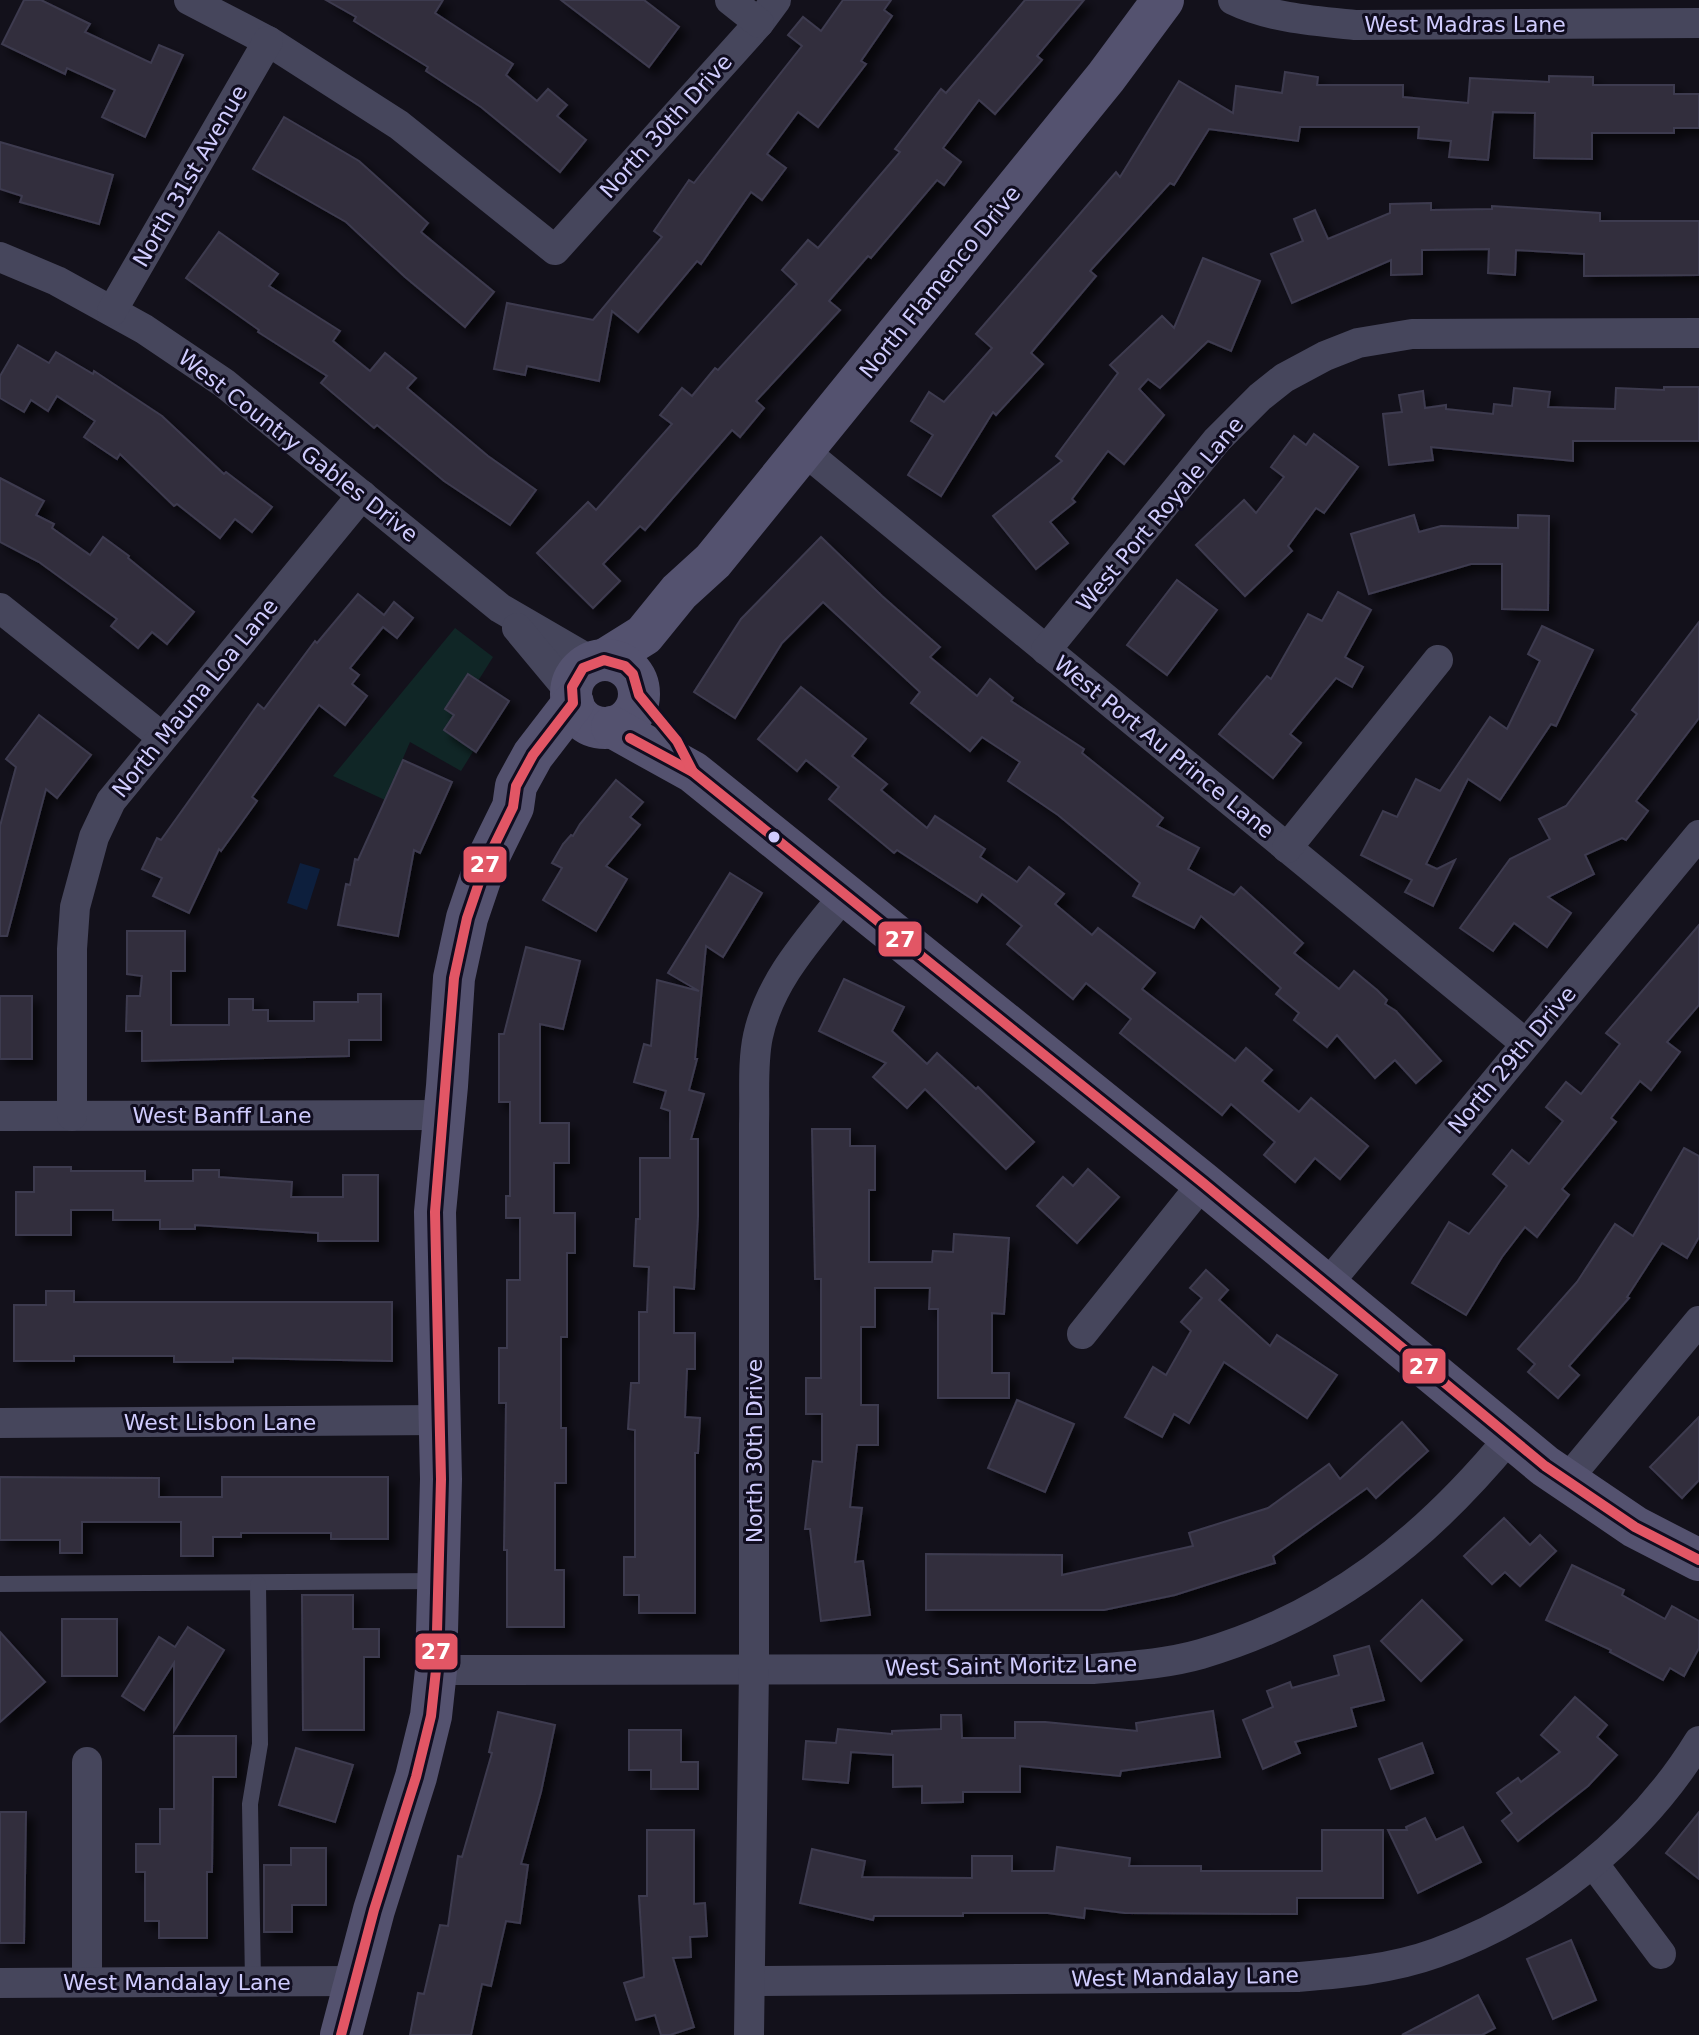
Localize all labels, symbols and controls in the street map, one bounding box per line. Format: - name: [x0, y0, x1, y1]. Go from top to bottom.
- street label: West Madras Lane: [1364, 12, 1566, 37]
- street label: North 30th Drive: [595, 49, 737, 203]
- street label: North 31st Avenue: [128, 81, 252, 271]
- street label: North Flamenco Drive: [854, 181, 1026, 383]
- street label: West Country Gables Drive: [173, 345, 423, 547]
- street label: West Port Royale Lane: [1071, 412, 1249, 616]
- street label: North Mauna Loa Lane: [107, 594, 283, 802]
- street label: West Port Au Prince Lane: [1049, 651, 1279, 843]
- unlabelled marker: [766, 829, 782, 845]
- line badge: 27: [462, 845, 508, 884]
- text: 27: [470, 852, 500, 877]
- line badge: 27: [877, 920, 923, 958]
- text: 27: [885, 927, 915, 952]
- street label: North 29th Drive: [1443, 981, 1581, 1139]
- street label: West Banff Lane: [133, 1103, 311, 1128]
- line badge: 27: [1401, 1347, 1447, 1385]
- text: 27: [1409, 1354, 1439, 1379]
- street label: North 30th Drive: [742, 1359, 767, 1543]
- street label: West Lisbon Lane: [124, 1410, 316, 1435]
- line badge: 27: [414, 1632, 459, 1671]
- text: 27: [421, 1639, 451, 1664]
- street label: West Saint Moritz Lane: [885, 1651, 1137, 1681]
- street label: West Mandalay Lane: [1071, 1963, 1299, 1991]
- street label: West Mandalay Lane: [63, 1970, 291, 1995]

